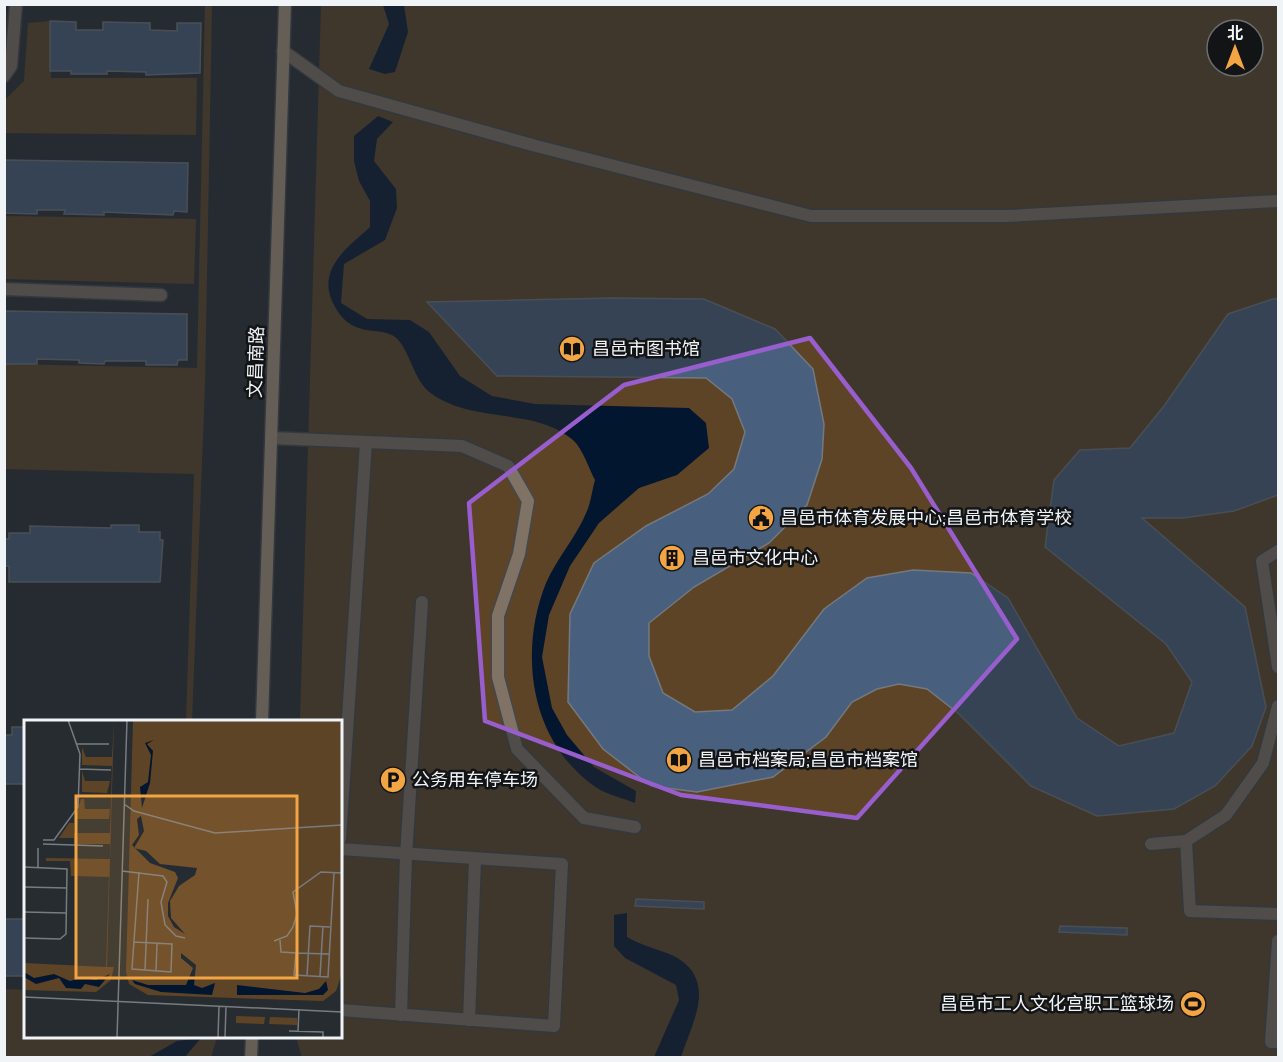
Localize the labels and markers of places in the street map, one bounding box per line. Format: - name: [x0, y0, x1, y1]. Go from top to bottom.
- library icon: 昌邑市图书馆: [557, 334, 587, 364]
- place label: 昌邑市图书馆: [592, 337, 700, 360]
- public building icon: 昌邑市体育发展中心;昌邑市体育学校: [746, 503, 776, 533]
- place label: 昌邑市体育发展中心;昌邑市体育学校: [780, 506, 1072, 529]
- building icon: 昌邑市文化中心: [657, 543, 687, 573]
- place label: 昌邑市文化中心: [692, 546, 818, 569]
- library icon: 昌邑市档案局;昌邑市档案馆: [664, 745, 694, 775]
- place label: 昌邑市档案局;昌邑市档案馆: [698, 748, 918, 771]
- parking icon: 公务用车停车场: [378, 765, 408, 795]
- place label: 公务用车停车场: [412, 768, 538, 791]
- sports icon: 昌邑市工人文化宫职工篮球场: [1178, 989, 1208, 1019]
- place label: 昌邑市工人文化宫职工篮球场: [940, 992, 1174, 1015]

